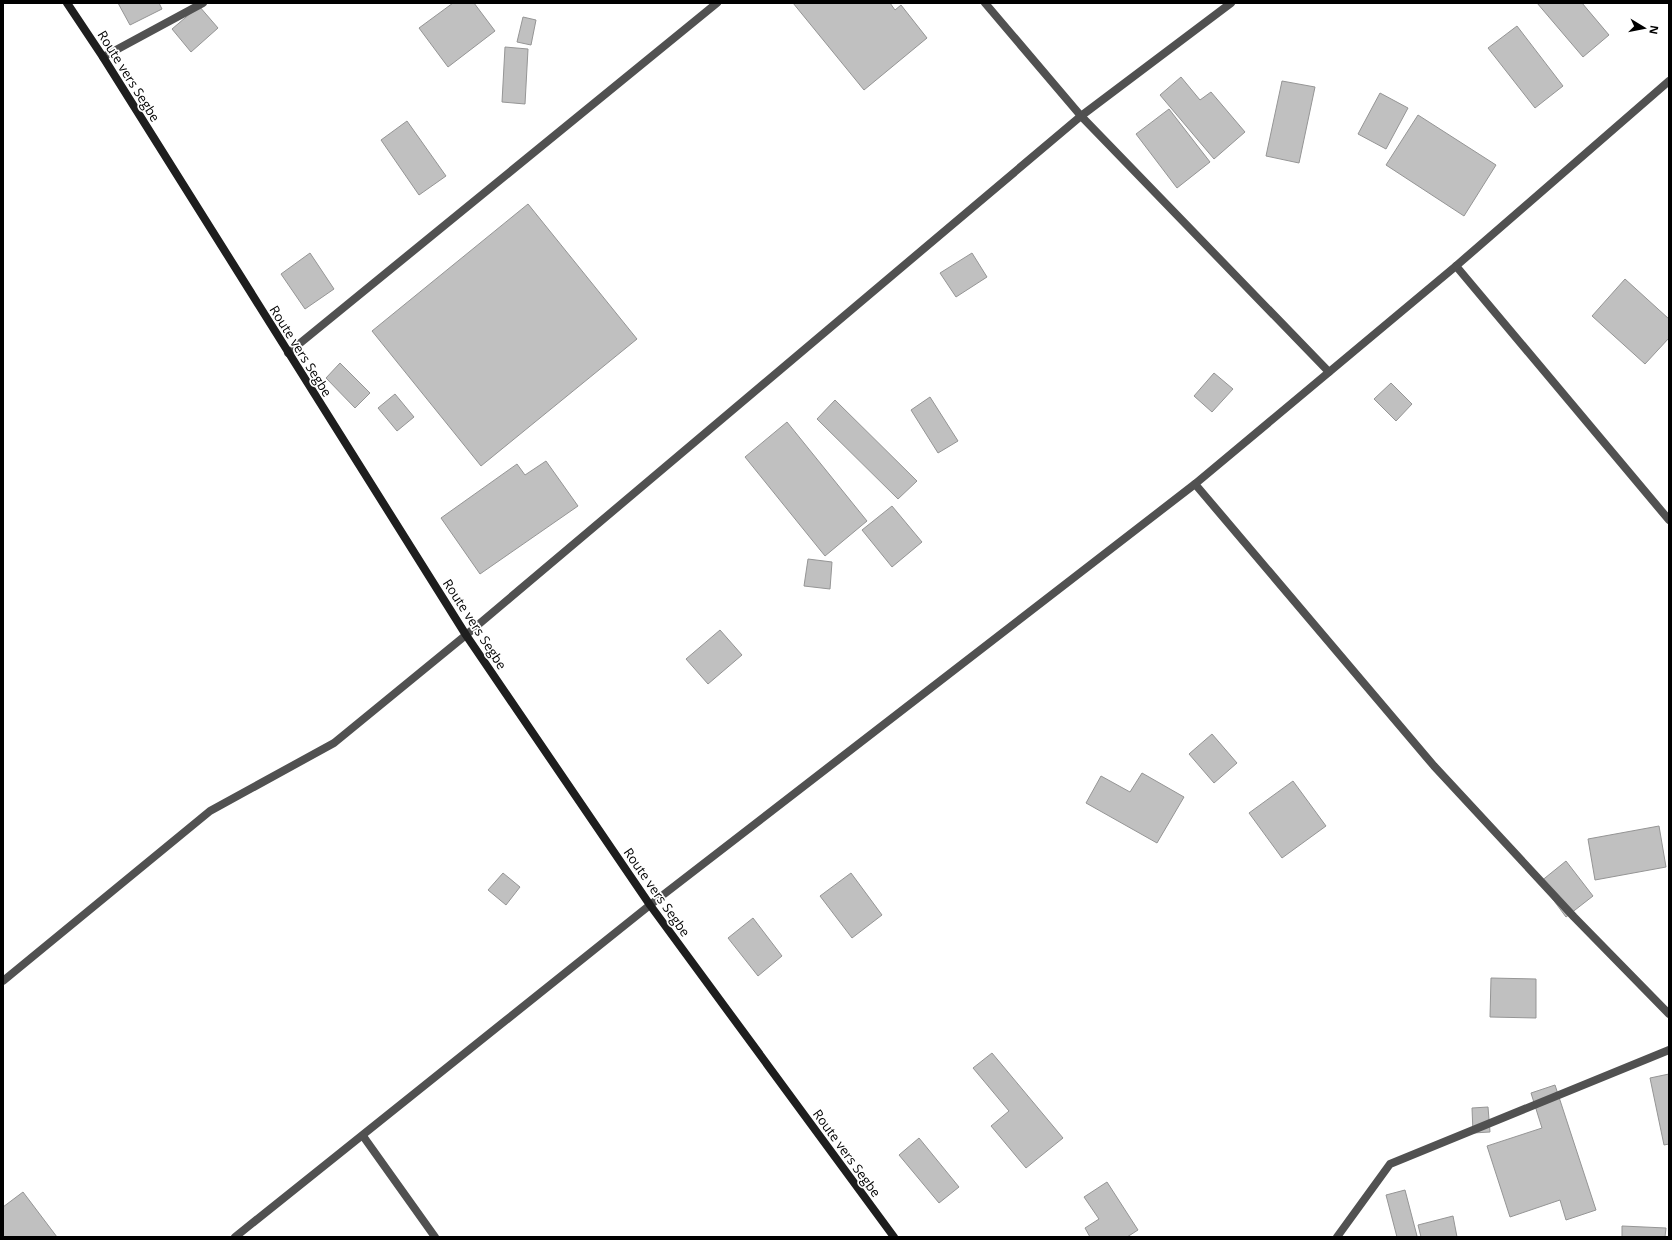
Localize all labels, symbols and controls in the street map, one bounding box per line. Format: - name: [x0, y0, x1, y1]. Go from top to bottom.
- north arrow: [1624, 8, 1664, 48]
- text: N: [1646, 24, 1663, 36]
- street label: Route vers Segbe: [94, 27, 164, 125]
- street label: Route vers Segbe: [266, 302, 336, 400]
- street label: Route vers Segbe: [439, 575, 511, 673]
- street label: Route vers Segbe: [620, 844, 694, 940]
- street label: Route vers Segbe: [809, 1105, 885, 1201]

